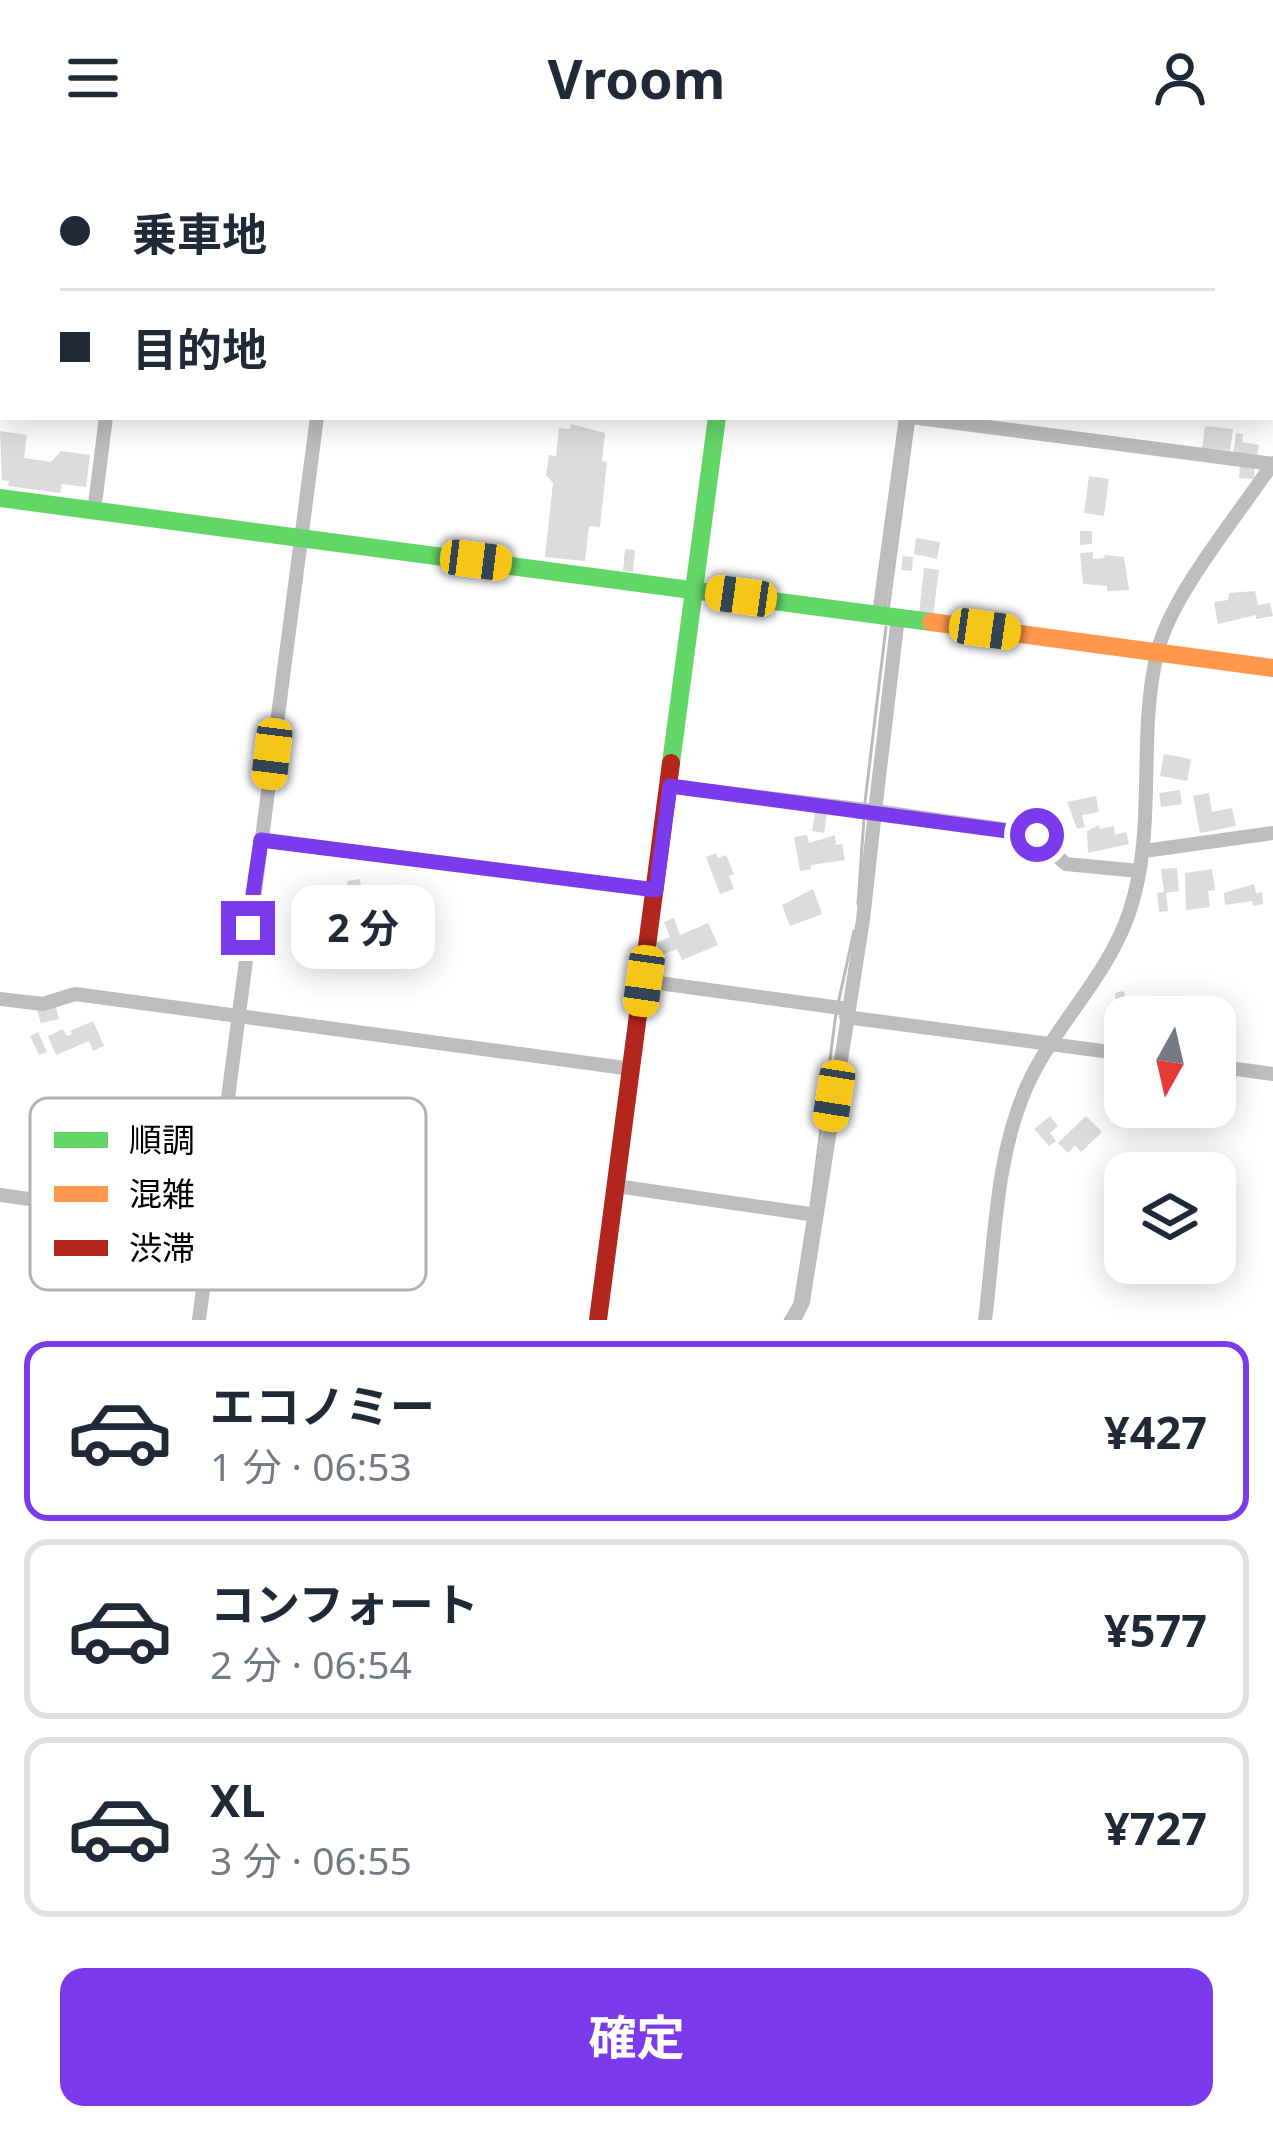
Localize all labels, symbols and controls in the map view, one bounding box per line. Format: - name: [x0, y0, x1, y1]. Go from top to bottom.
- text: Vroom: [548, 41, 725, 115]
- icon: menu: [60, 45, 126, 111]
- icon: person: [1147, 45, 1213, 111]
- text: 乗車地: [132, 203, 267, 264]
- text: 目的地: [132, 318, 267, 379]
- car: [438, 538, 514, 582]
- car: [703, 573, 779, 619]
- car: [947, 606, 1023, 652]
- car: [250, 716, 294, 792]
- route start: [1010, 808, 1064, 862]
- callout: 2 分: [290, 886, 434, 970]
- text: 2 分: [327, 900, 399, 953]
- route end: [221, 901, 275, 955]
- car: [621, 943, 667, 1019]
- north arrow: [1104, 996, 1236, 1128]
- map controls: [1104, 996, 1236, 1284]
- car: [811, 1058, 857, 1134]
- legend: [30, 1098, 426, 1290]
- text: 順調: [129, 1117, 195, 1162]
- button: layers: [1104, 1152, 1236, 1284]
- text: 混雑: [129, 1171, 195, 1216]
- text: 渋滞: [129, 1225, 195, 1270]
- text: エコノミー: [210, 1375, 435, 1436]
- icon: car: [66, 1377, 174, 1485]
- text: ¥427: [1104, 1401, 1207, 1462]
- text: 1 分 · 06:53: [210, 1439, 412, 1492]
- text: コンフォート: [210, 1573, 479, 1634]
- icon: car: [66, 1575, 174, 1683]
- text: ¥577: [1104, 1599, 1207, 1660]
- text: 2 分 · 06:54: [210, 1637, 412, 1690]
- text: XL: [210, 1769, 265, 1830]
- icon: car: [66, 1773, 174, 1881]
- text: ¥727: [1104, 1797, 1207, 1858]
- text: 3 分 · 06:55: [210, 1833, 412, 1886]
- button: 確定: [60, 1968, 1213, 2106]

